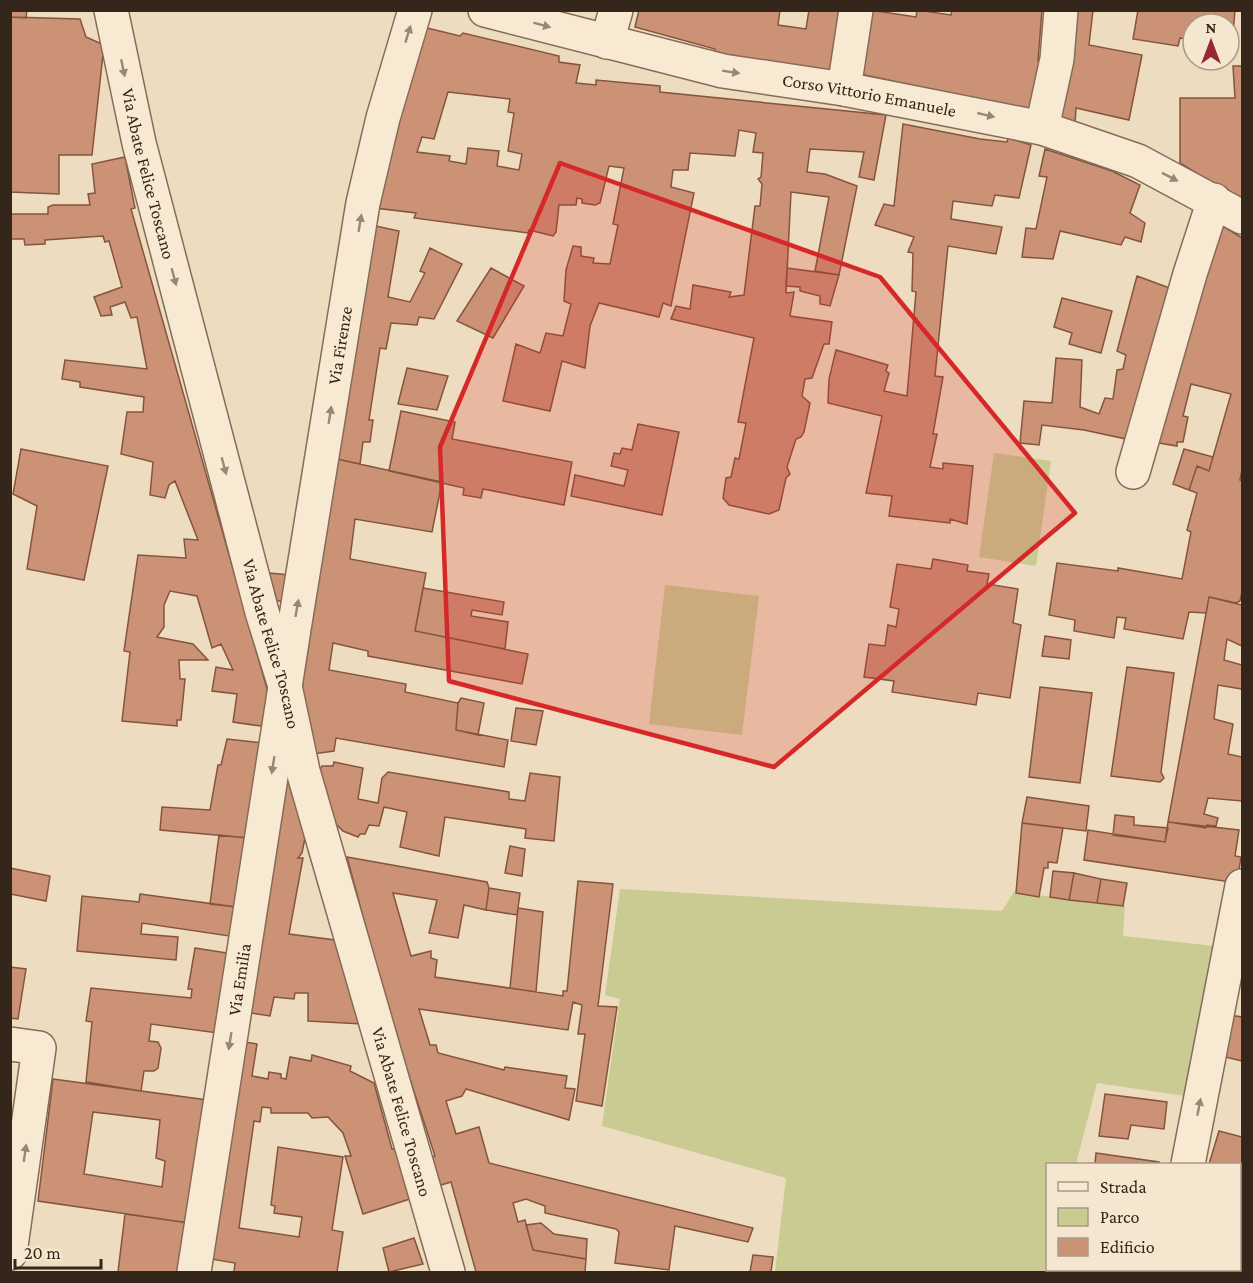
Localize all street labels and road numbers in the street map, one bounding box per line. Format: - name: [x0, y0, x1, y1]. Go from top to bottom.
- street label: Corso Vittorio Emanuele: [781, 70, 958, 121]
- street label: Via Abate Felice Toscano: [118, 87, 179, 261]
- street label: Via Firenze: [324, 305, 356, 386]
- street label: Via Abate Felice Toscano: [239, 557, 304, 731]
- street label: Via Emilia: [224, 942, 255, 1017]
- street label: Via Abate Felice Toscano: [368, 1025, 436, 1199]

